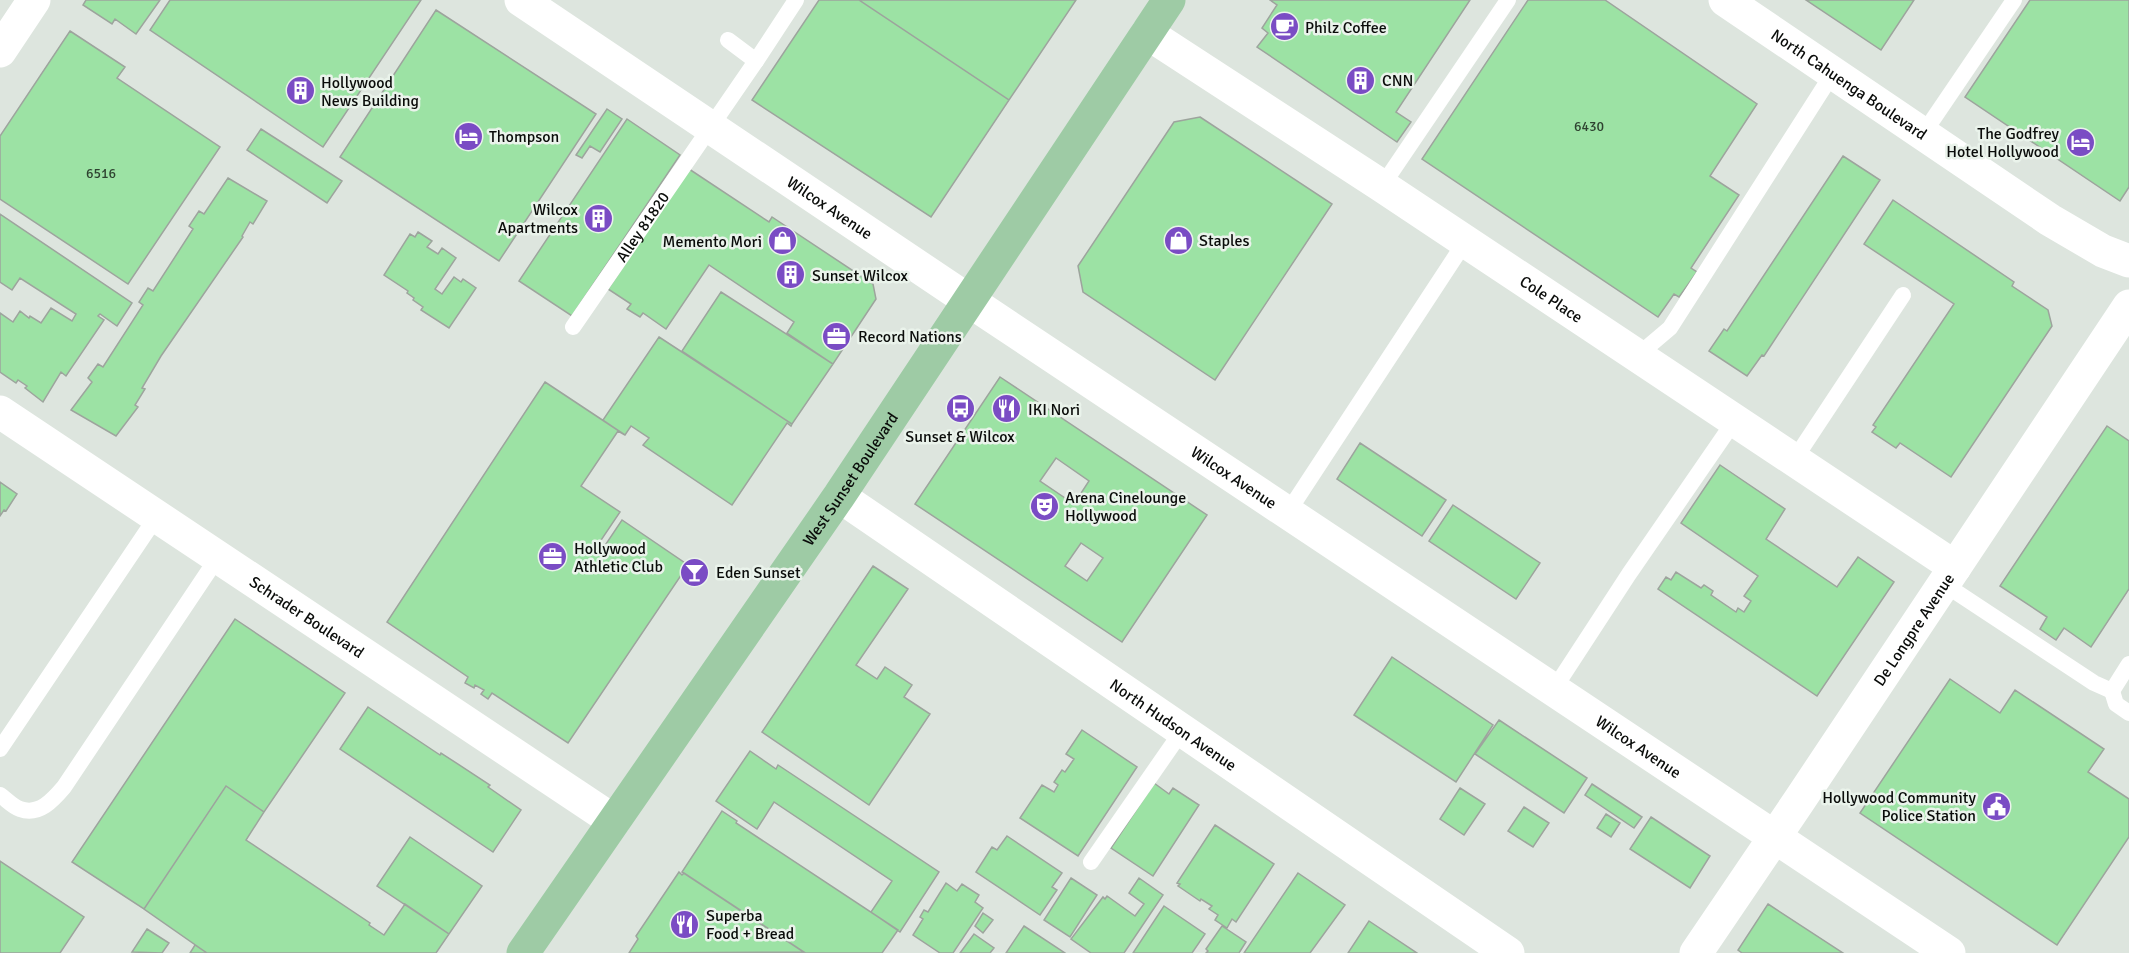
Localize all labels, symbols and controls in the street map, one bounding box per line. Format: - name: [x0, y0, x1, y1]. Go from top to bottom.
- cafe icon: Philz Coffee: [1268, 11, 1300, 43]
- place label: Philz Coffee: [1305, 18, 1387, 38]
- street label: North Cahuenga Boulevard: [1767, 25, 1930, 145]
- building icon: CNN: [1345, 64, 1377, 96]
- place label: CNN: [1382, 71, 1413, 91]
- place label: Hollywood News Building: [321, 73, 419, 111]
- building icon: Hollywood News Building: [284, 75, 316, 107]
- house number: 6430: [1574, 118, 1604, 135]
- hotel icon: Thompson: [452, 120, 484, 152]
- place label: The Godfrey Hotel Hollywood: [1946, 124, 2060, 162]
- hotel icon: The Godfrey Hotel Hollywood: [2064, 126, 2096, 158]
- place label: Thompson: [489, 127, 559, 147]
- house number: 6516: [86, 165, 116, 182]
- street label: Wilcox Avenue: [783, 172, 876, 244]
- street label: Alley 81820: [612, 188, 674, 266]
- place label: Wilcox Apartments: [498, 200, 579, 238]
- building icon: Wilcox Apartments: [583, 202, 615, 234]
- shop icon: Staples: [1162, 224, 1194, 256]
- shop icon: Memento Mori: [767, 225, 799, 257]
- place label: Staples: [1199, 231, 1250, 251]
- place label: Memento Mori: [663, 232, 762, 252]
- building icon: Sunset Wilcox: [775, 259, 807, 291]
- place label: Sunset Wilcox: [812, 266, 908, 286]
- street label: Cole Place: [1516, 271, 1586, 328]
- office icon: Record Nations: [821, 320, 853, 352]
- place label: Record Nations: [858, 327, 962, 347]
- bus stop icon: Sunset & Wilcox: [944, 392, 976, 424]
- restaurant icon: IKI Nori: [991, 393, 1023, 425]
- place label: IKI Nori: [1028, 400, 1080, 420]
- street label: West Sunset Boulevard: [799, 409, 903, 550]
- place label: Sunset & Wilcox: [905, 427, 1015, 447]
- street label: Wilcox Avenue: [1187, 442, 1280, 514]
- place label: Arena Cinelounge Hollywood: [1065, 488, 1186, 526]
- theatre icon: Arena Cinelounge Hollywood: [1028, 490, 1060, 522]
- place label: Hollywood Athletic Club: [574, 539, 663, 577]
- office icon: Hollywood Athletic Club: [537, 541, 569, 573]
- bar icon: Eden Sunset: [679, 556, 711, 588]
- place label: Eden Sunset: [716, 563, 801, 583]
- street label: De Longpre Avenue: [1870, 570, 1959, 690]
- street label: Schrader Boulevard: [245, 572, 368, 663]
- street label: North Hudson Avenue: [1106, 675, 1240, 776]
- street label: Wilcox Avenue: [1591, 712, 1685, 783]
- place label: Hollywood Community Police Station: [1822, 788, 1977, 826]
- public building icon: Hollywood Community Police Station: [1981, 790, 2013, 822]
- place label: Superba Food + Bread: [706, 906, 794, 944]
- restaurant icon: Superba Food + Bread: [669, 908, 701, 940]

